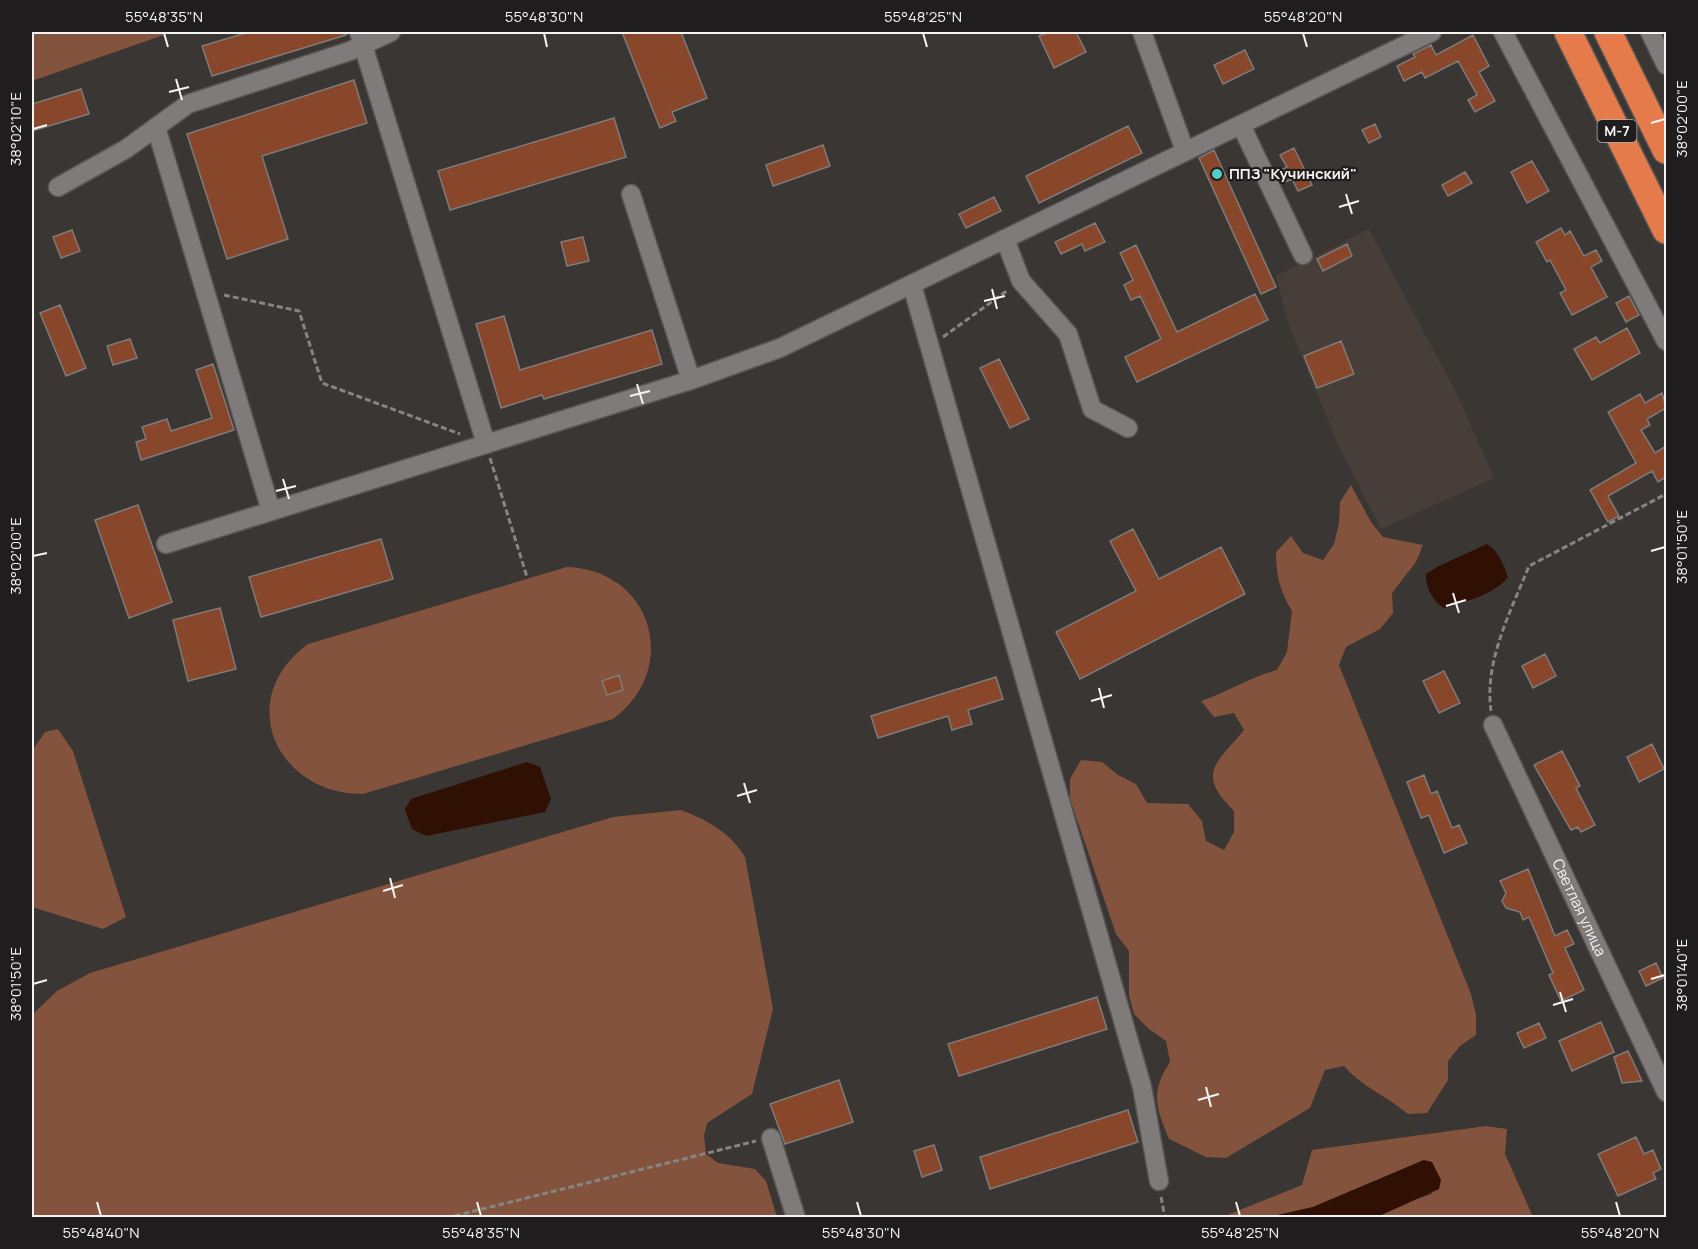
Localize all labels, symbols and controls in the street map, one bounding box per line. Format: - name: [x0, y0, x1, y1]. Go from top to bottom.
- text: 55°48'35"N: [125, 6, 203, 27]
- text: 55°48'30"N: [505, 6, 583, 27]
- text: 55°48'25"N: [884, 6, 962, 27]
- text: 55°48'20"N: [1264, 6, 1342, 27]
- text: 38°02'00"E: [1671, 80, 1692, 158]
- text: 38°02'10"E: [5, 92, 26, 166]
- road number: М-7: [1598, 120, 1636, 142]
- place label: ППЗ "Кучинский": [1229, 163, 1357, 184]
- marker: ППЗ "Кучинский": [1210, 167, 1224, 181]
- text: 38°01'50"E: [1671, 510, 1692, 584]
- text: 38°02'00"E: [5, 517, 26, 595]
- street label: Светлая улица: [1548, 855, 1612, 960]
- text: 38°01'40"E: [1671, 939, 1692, 1011]
- text: 38°01'50"E: [5, 947, 26, 1021]
- text: 55°48'40"N: [62, 1222, 140, 1243]
- text: 55°48'35"N: [442, 1222, 520, 1243]
- text: 55°48'30"N: [822, 1222, 900, 1243]
- text: 55°48'25"N: [1201, 1222, 1279, 1243]
- text: 55°48'20"N: [1581, 1222, 1659, 1243]

